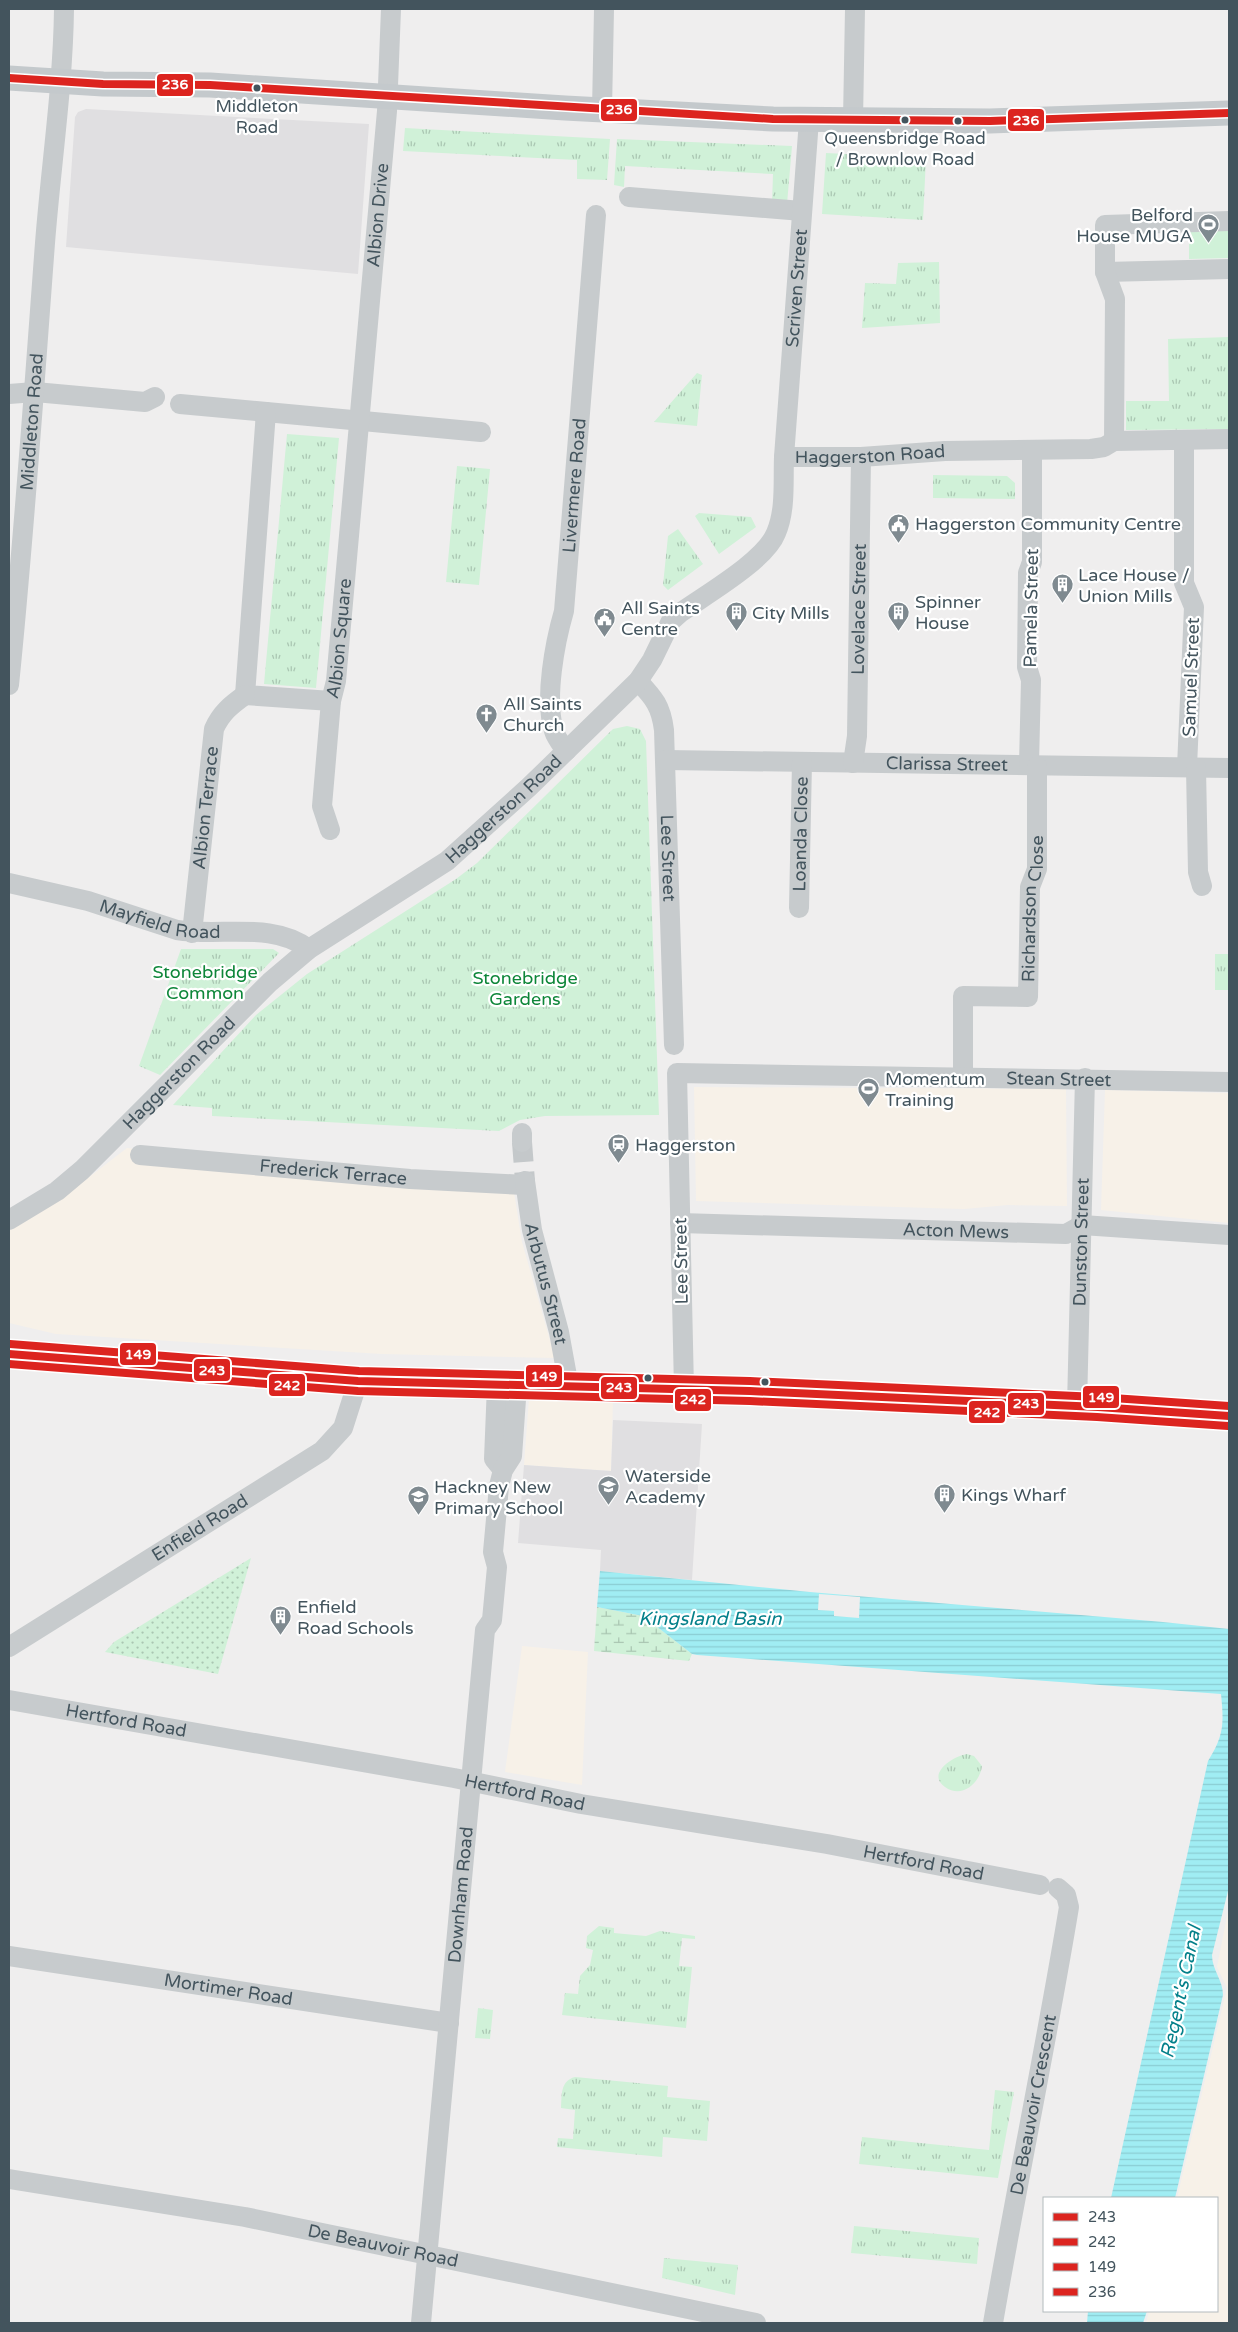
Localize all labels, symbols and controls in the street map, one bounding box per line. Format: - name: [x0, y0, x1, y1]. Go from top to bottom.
- line badge: 236: [156, 73, 194, 97]
- text: 236: [162, 76, 188, 93]
- marker: Middleton Road: [252, 83, 262, 93]
- place label: Middleton Road: [216, 96, 298, 138]
- line badge: 236: [600, 98, 638, 122]
- text: 236: [606, 101, 632, 118]
- line badge: 236: [1007, 108, 1045, 132]
- text: 236: [1013, 112, 1039, 129]
- marker: Queensbridge Road / Brownlow Road: [900, 115, 910, 125]
- unlabelled marker: [953, 116, 963, 126]
- place label: Queensbridge Road / Brownlow Road: [824, 128, 986, 170]
- street label: Albion Drive: [362, 162, 393, 268]
- place label: Belford House MUGA: [1076, 204, 1193, 247]
- sports icon: Belford House MUGA: [1197, 213, 1221, 244]
- street label: Scriven Street: [781, 228, 812, 348]
- street label: Middleton Road: [15, 352, 48, 492]
- street label: Livermere Road: [558, 417, 591, 554]
- street label: Haggerston Road: [795, 440, 946, 468]
- public building icon: Haggerston Community Centre: [887, 512, 911, 543]
- place label: Haggerston Community Centre: [915, 513, 1181, 535]
- street label: Lovelace Street: [847, 543, 871, 675]
- street label: Pamela Street: [1019, 548, 1043, 668]
- place label: Lace House / Union Mills: [1078, 564, 1190, 607]
- building icon: Lace House / Union Mills: [1050, 573, 1074, 604]
- street label: Albion Square: [321, 577, 356, 701]
- place label: Spinner House: [915, 591, 981, 634]
- place label: All Saints Centre: [621, 597, 700, 640]
- building icon: Spinner House: [887, 600, 911, 631]
- building icon: City Mills: [724, 601, 748, 632]
- place label: City Mills: [752, 602, 829, 624]
- public building icon: All Saints Centre: [593, 606, 617, 637]
- street label: Samuel Street: [1178, 617, 1204, 737]
- place label: All Saints Church: [503, 693, 582, 736]
- church icon: All Saints Church: [475, 702, 499, 733]
- street label: Albion Terrace: [188, 745, 223, 871]
- street label: Haggerston Road: [441, 750, 566, 868]
- street label: Clarissa Street: [886, 752, 1008, 776]
- street label: Loanda Close: [788, 776, 813, 892]
- street label: Lee Street: [656, 814, 680, 902]
- street label: Richardson Close: [1017, 835, 1048, 982]
- street label: Mayfield Road: [97, 894, 221, 943]
- park label: Stonebridge Common: [152, 961, 258, 1004]
- park label: Stonebridge Gardens: [472, 967, 578, 1010]
- street label: Haggerston Road: [118, 1012, 240, 1134]
- street label: Stean Street: [1006, 1067, 1112, 1091]
- place label: Momentum Training: [885, 1068, 985, 1111]
- sports icon: Momentum Training: [857, 1077, 881, 1108]
- station icon: Haggerston: [607, 1133, 631, 1164]
- place label: Haggerston: [635, 1134, 736, 1156]
- street label: Frederick Terrace: [259, 1155, 408, 1190]
- street label: Dunston Street: [1068, 1177, 1094, 1307]
- street label: Lee Street: [669, 1217, 693, 1305]
- street label: Acton Mews: [902, 1218, 1009, 1243]
- street label: Arbutus Street: [520, 1221, 572, 1346]
- line badge: 149: [119, 1342, 157, 1366]
- text: 149: [125, 1346, 151, 1363]
- line badge: 243: [193, 1358, 231, 1382]
- text: 243: [199, 1362, 225, 1379]
- line badge: 149: [525, 1364, 563, 1388]
- text: 149: [531, 1368, 557, 1385]
- line badge: 242: [268, 1373, 306, 1397]
- unlabelled marker: [643, 1373, 653, 1383]
- line badge: 243: [600, 1376, 638, 1400]
- text: 242: [274, 1377, 300, 1394]
- unlabelled marker: [760, 1377, 770, 1387]
- text: 243: [606, 1379, 632, 1396]
- line badge: 149: [1082, 1385, 1120, 1409]
- line badge: 242: [674, 1388, 712, 1412]
- text: 149: [1088, 1389, 1114, 1406]
- text: 242: [680, 1391, 706, 1408]
- line badge: 243: [1007, 1392, 1045, 1416]
- text: 243: [1013, 1395, 1039, 1412]
- line badge: 242: [968, 1400, 1006, 1424]
- text: 242: [974, 1404, 1000, 1421]
- place label: Waterside Academy: [625, 1465, 711, 1508]
- school or university icon: Waterside Academy: [597, 1474, 621, 1505]
- place label: Hackney New Primary School: [434, 1476, 563, 1519]
- building icon: Kings Wharf: [933, 1483, 957, 1514]
- place label: Kings Wharf: [961, 1484, 1066, 1506]
- school or university icon: Hackney New Primary School: [406, 1485, 430, 1516]
- street label: Enfield Road: [147, 1489, 252, 1566]
- place label: Enfield Road Schools: [297, 1596, 414, 1639]
- building icon: Enfield Road Schools: [269, 1605, 293, 1636]
- water label: Kingsland Basin: [638, 1608, 782, 1630]
- street label: Hertford Road: [64, 1699, 188, 1742]
- street label: Hertford Road: [462, 1769, 587, 1816]
- street label: Downham Road: [443, 1826, 478, 1964]
- street label: Hertford Road: [861, 1840, 986, 1885]
- water label: Regent's Canal: [1156, 1922, 1206, 2060]
- street label: Mortimer Road: [163, 1969, 294, 2010]
- street label: De Beauvoir Crescent: [1005, 2012, 1061, 2197]
- legend: [1043, 2197, 1218, 2312]
- text: 243: [1088, 2208, 1116, 2226]
- street label: De Beauvoir Road: [306, 2219, 460, 2272]
- text: 242: [1088, 2233, 1116, 2251]
- text: 149: [1088, 2258, 1116, 2276]
- text: 236: [1088, 2283, 1116, 2301]

